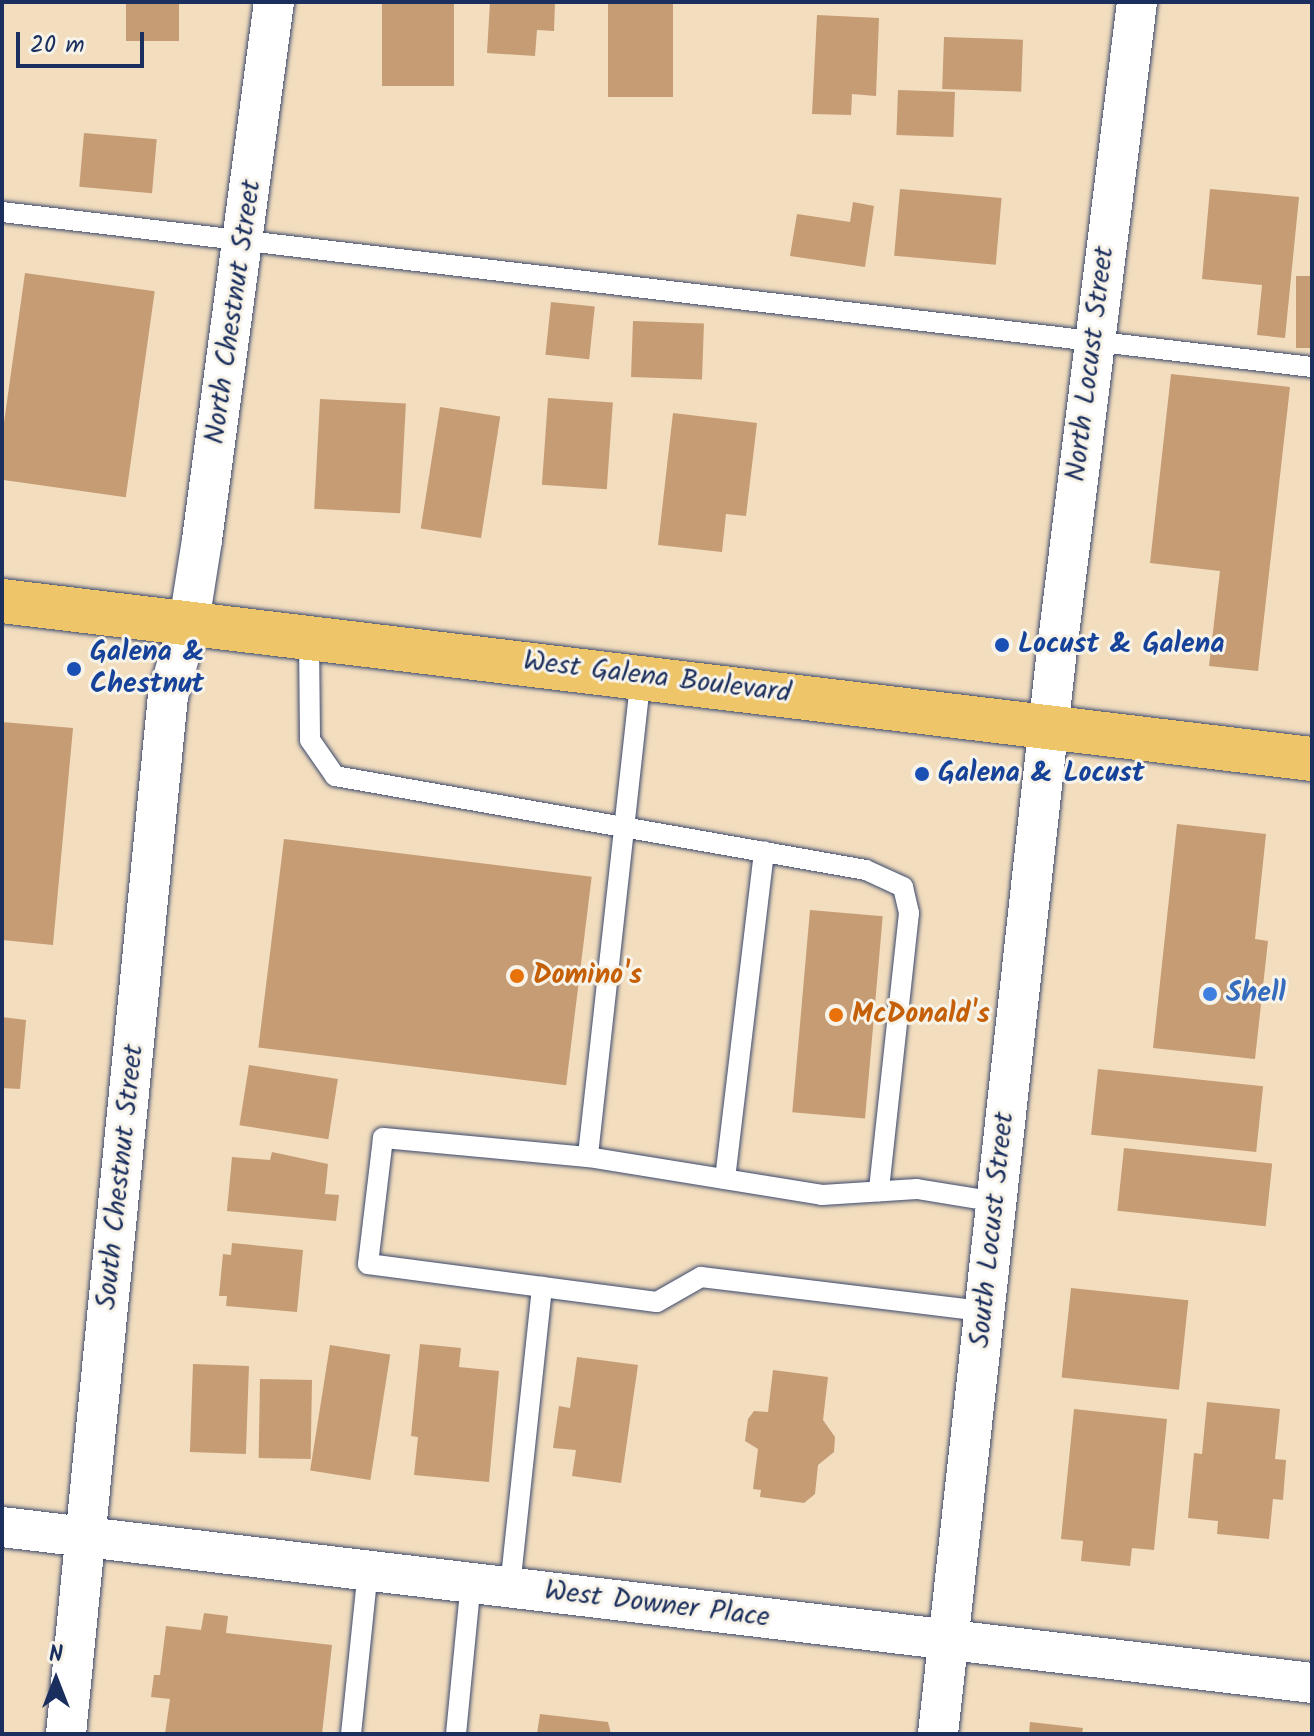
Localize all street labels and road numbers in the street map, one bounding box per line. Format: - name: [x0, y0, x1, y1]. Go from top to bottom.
- street label: North Chestnut Street: [199, 178, 269, 446]
- street label: North Locust Street: [1060, 244, 1122, 484]
- street label: West Galena Boulevard: [521, 645, 793, 711]
- street label: South Chestnut Street: [90, 1043, 152, 1311]
- street label: South Locust Street: [964, 1110, 1022, 1350]
- street label: West Downer Place: [543, 1575, 771, 1635]

